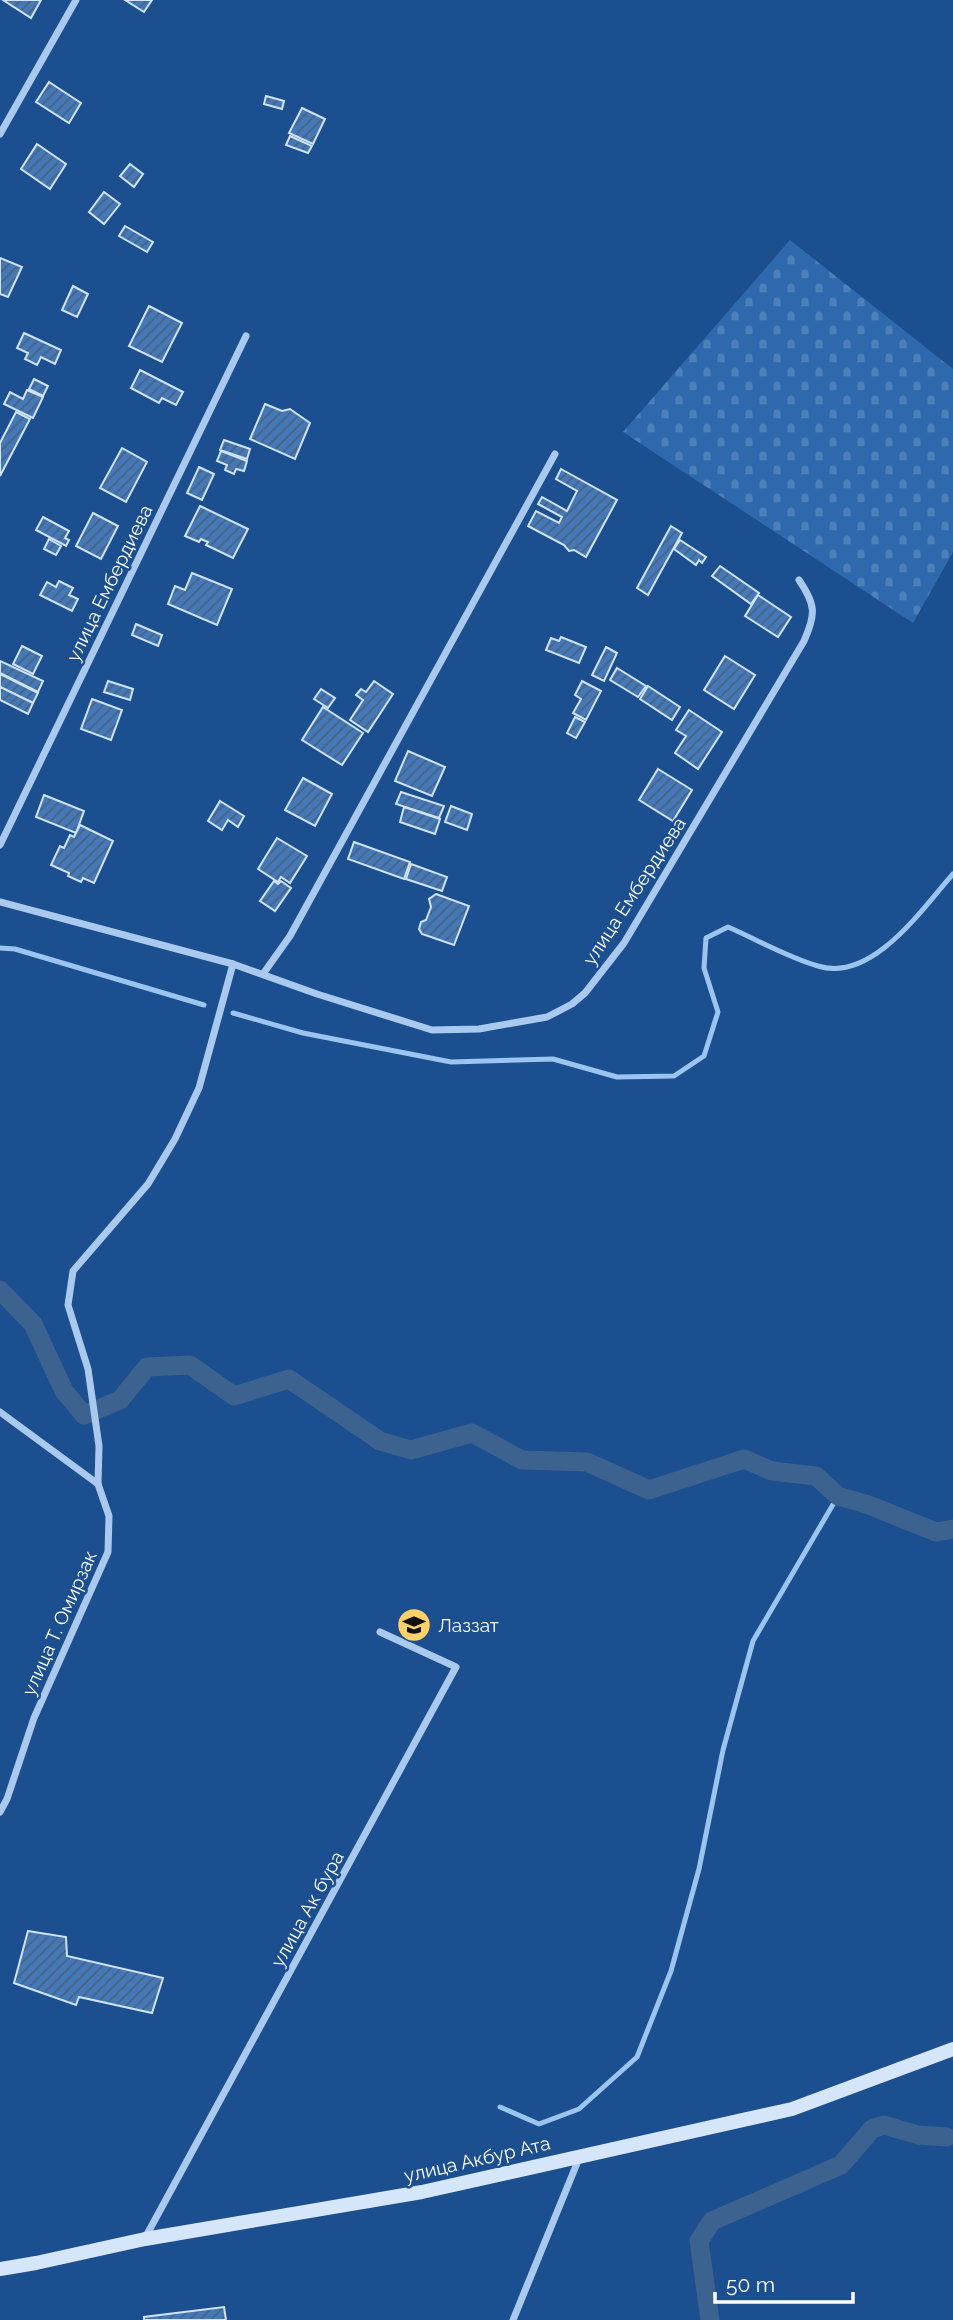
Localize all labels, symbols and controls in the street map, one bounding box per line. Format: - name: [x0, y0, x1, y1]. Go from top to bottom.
- street label: улица Ембердиева: [61, 501, 157, 665]
- street label: улица Ембердиева: [578, 813, 690, 969]
- street label: улица Т. Омирзак: [17, 1547, 101, 1699]
- school or university icon: Лаззат: [395, 1606, 433, 1644]
- place label: Лаззат: [438, 1614, 499, 1636]
- street label: улица Ак бура: [266, 1847, 348, 1971]
- street label: улица Акбур Ата: [402, 2131, 552, 2187]
- scale bar: [715, 2260, 853, 2304]
- text: 50 m: [726, 2272, 775, 2297]

